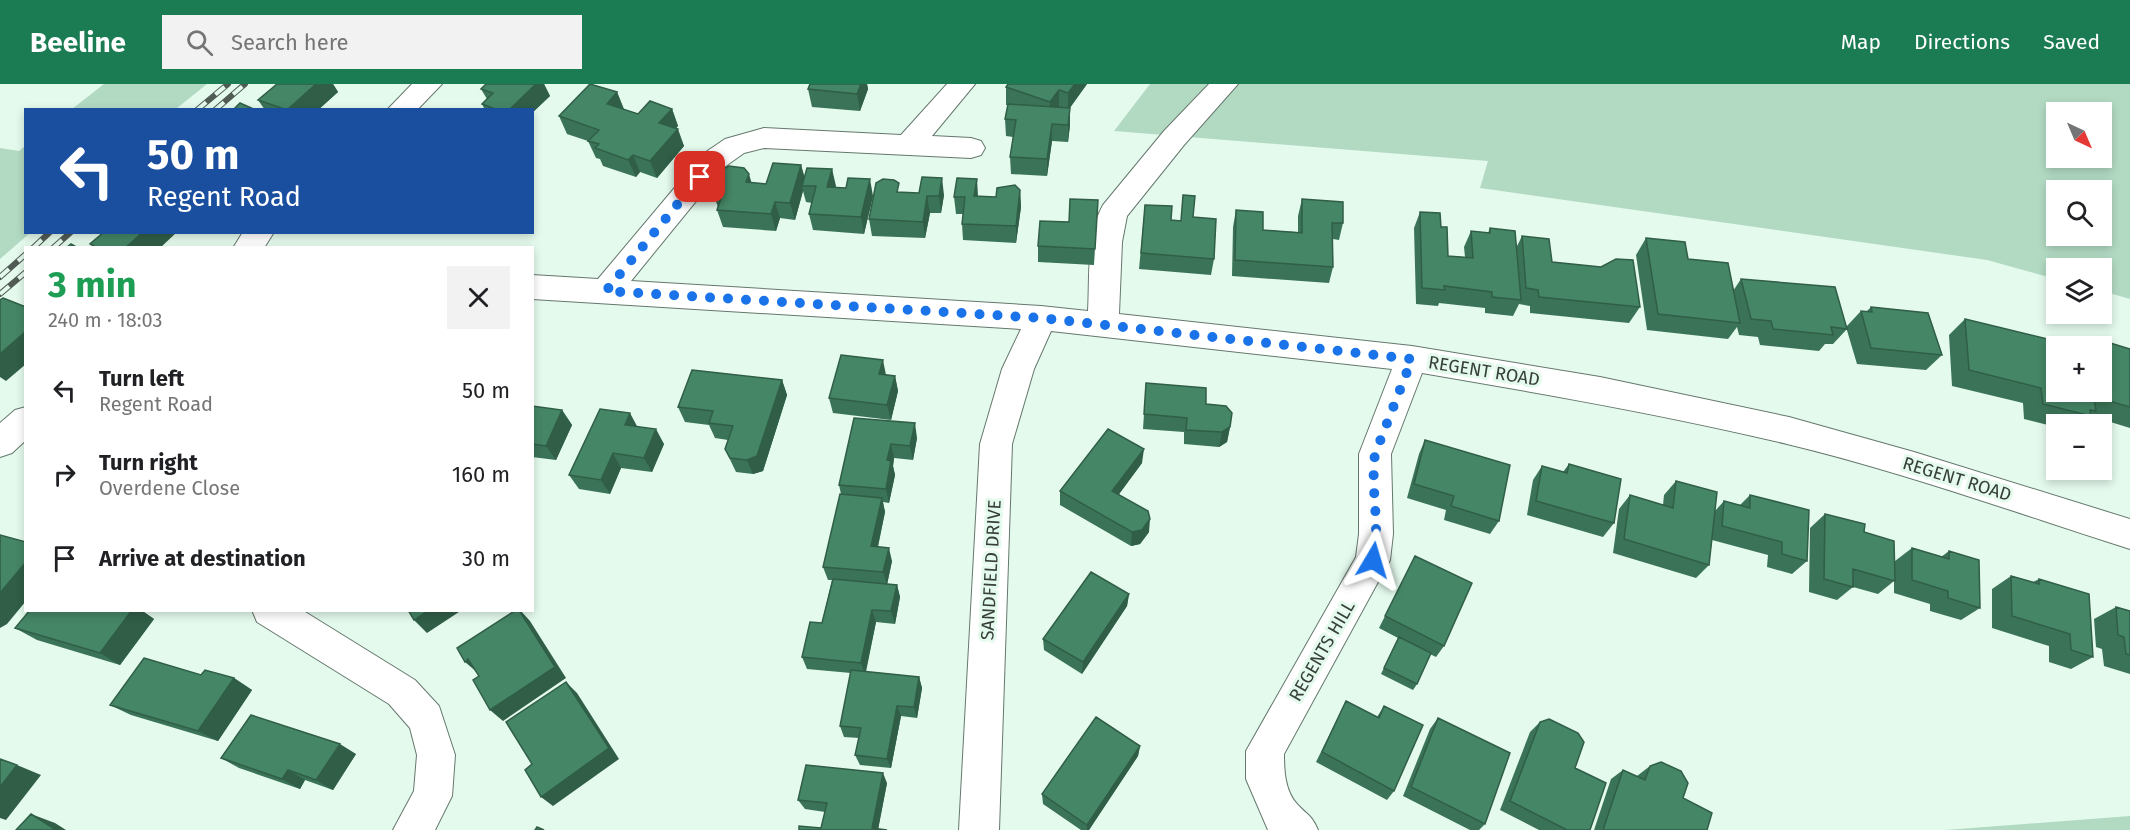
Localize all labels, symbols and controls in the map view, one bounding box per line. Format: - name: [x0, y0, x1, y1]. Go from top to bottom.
- search box: [162, 15, 582, 69]
- text: Beeline: [30, 26, 126, 59]
- icon: search: [183, 26, 216, 59]
- text: Search here: [231, 29, 349, 56]
- text: Map: [1841, 29, 1881, 55]
- text: Directions: [1914, 29, 2010, 55]
- text: Saved: [2043, 29, 2100, 55]
- north arrow: [2046, 102, 2112, 168]
- map controls: [2046, 102, 2112, 480]
- text: 50 m: [147, 130, 240, 180]
- icon: left: [48, 132, 126, 210]
- pin: [674, 151, 725, 202]
- icon: arrive: [683, 160, 716, 193]
- button: search: [2046, 180, 2112, 246]
- text: Regent Road: [147, 181, 301, 213]
- button: layers: [2046, 258, 2112, 324]
- text: 3 min: [48, 263, 137, 307]
- button: close: [447, 266, 510, 329]
- text: 240 m · 18:03: [48, 308, 162, 332]
- button: +: [2046, 336, 2112, 402]
- street label: REGENT ROAD: [1427, 351, 1541, 391]
- text: Turn left: [99, 365, 184, 392]
- icon: left: [48, 374, 81, 407]
- text: 50 m: [462, 377, 510, 404]
- text: Regent Road: [99, 392, 213, 416]
- button: −: [2046, 414, 2112, 480]
- text: Turn right: [99, 449, 198, 476]
- street label: REGENT ROAD: [1900, 452, 2014, 506]
- icon: right: [48, 458, 81, 491]
- text: 160 m: [452, 461, 510, 488]
- text: Overdene Close: [99, 476, 240, 500]
- street label: SANDFIELD DRIVE: [976, 499, 1006, 641]
- position arrow: [1341, 528, 1405, 592]
- icon: arrive: [48, 542, 81, 575]
- text: Arrive at destination: [99, 545, 306, 572]
- text: 30 m: [462, 545, 510, 572]
- street label: REGENTS HILL: [1284, 597, 1360, 705]

